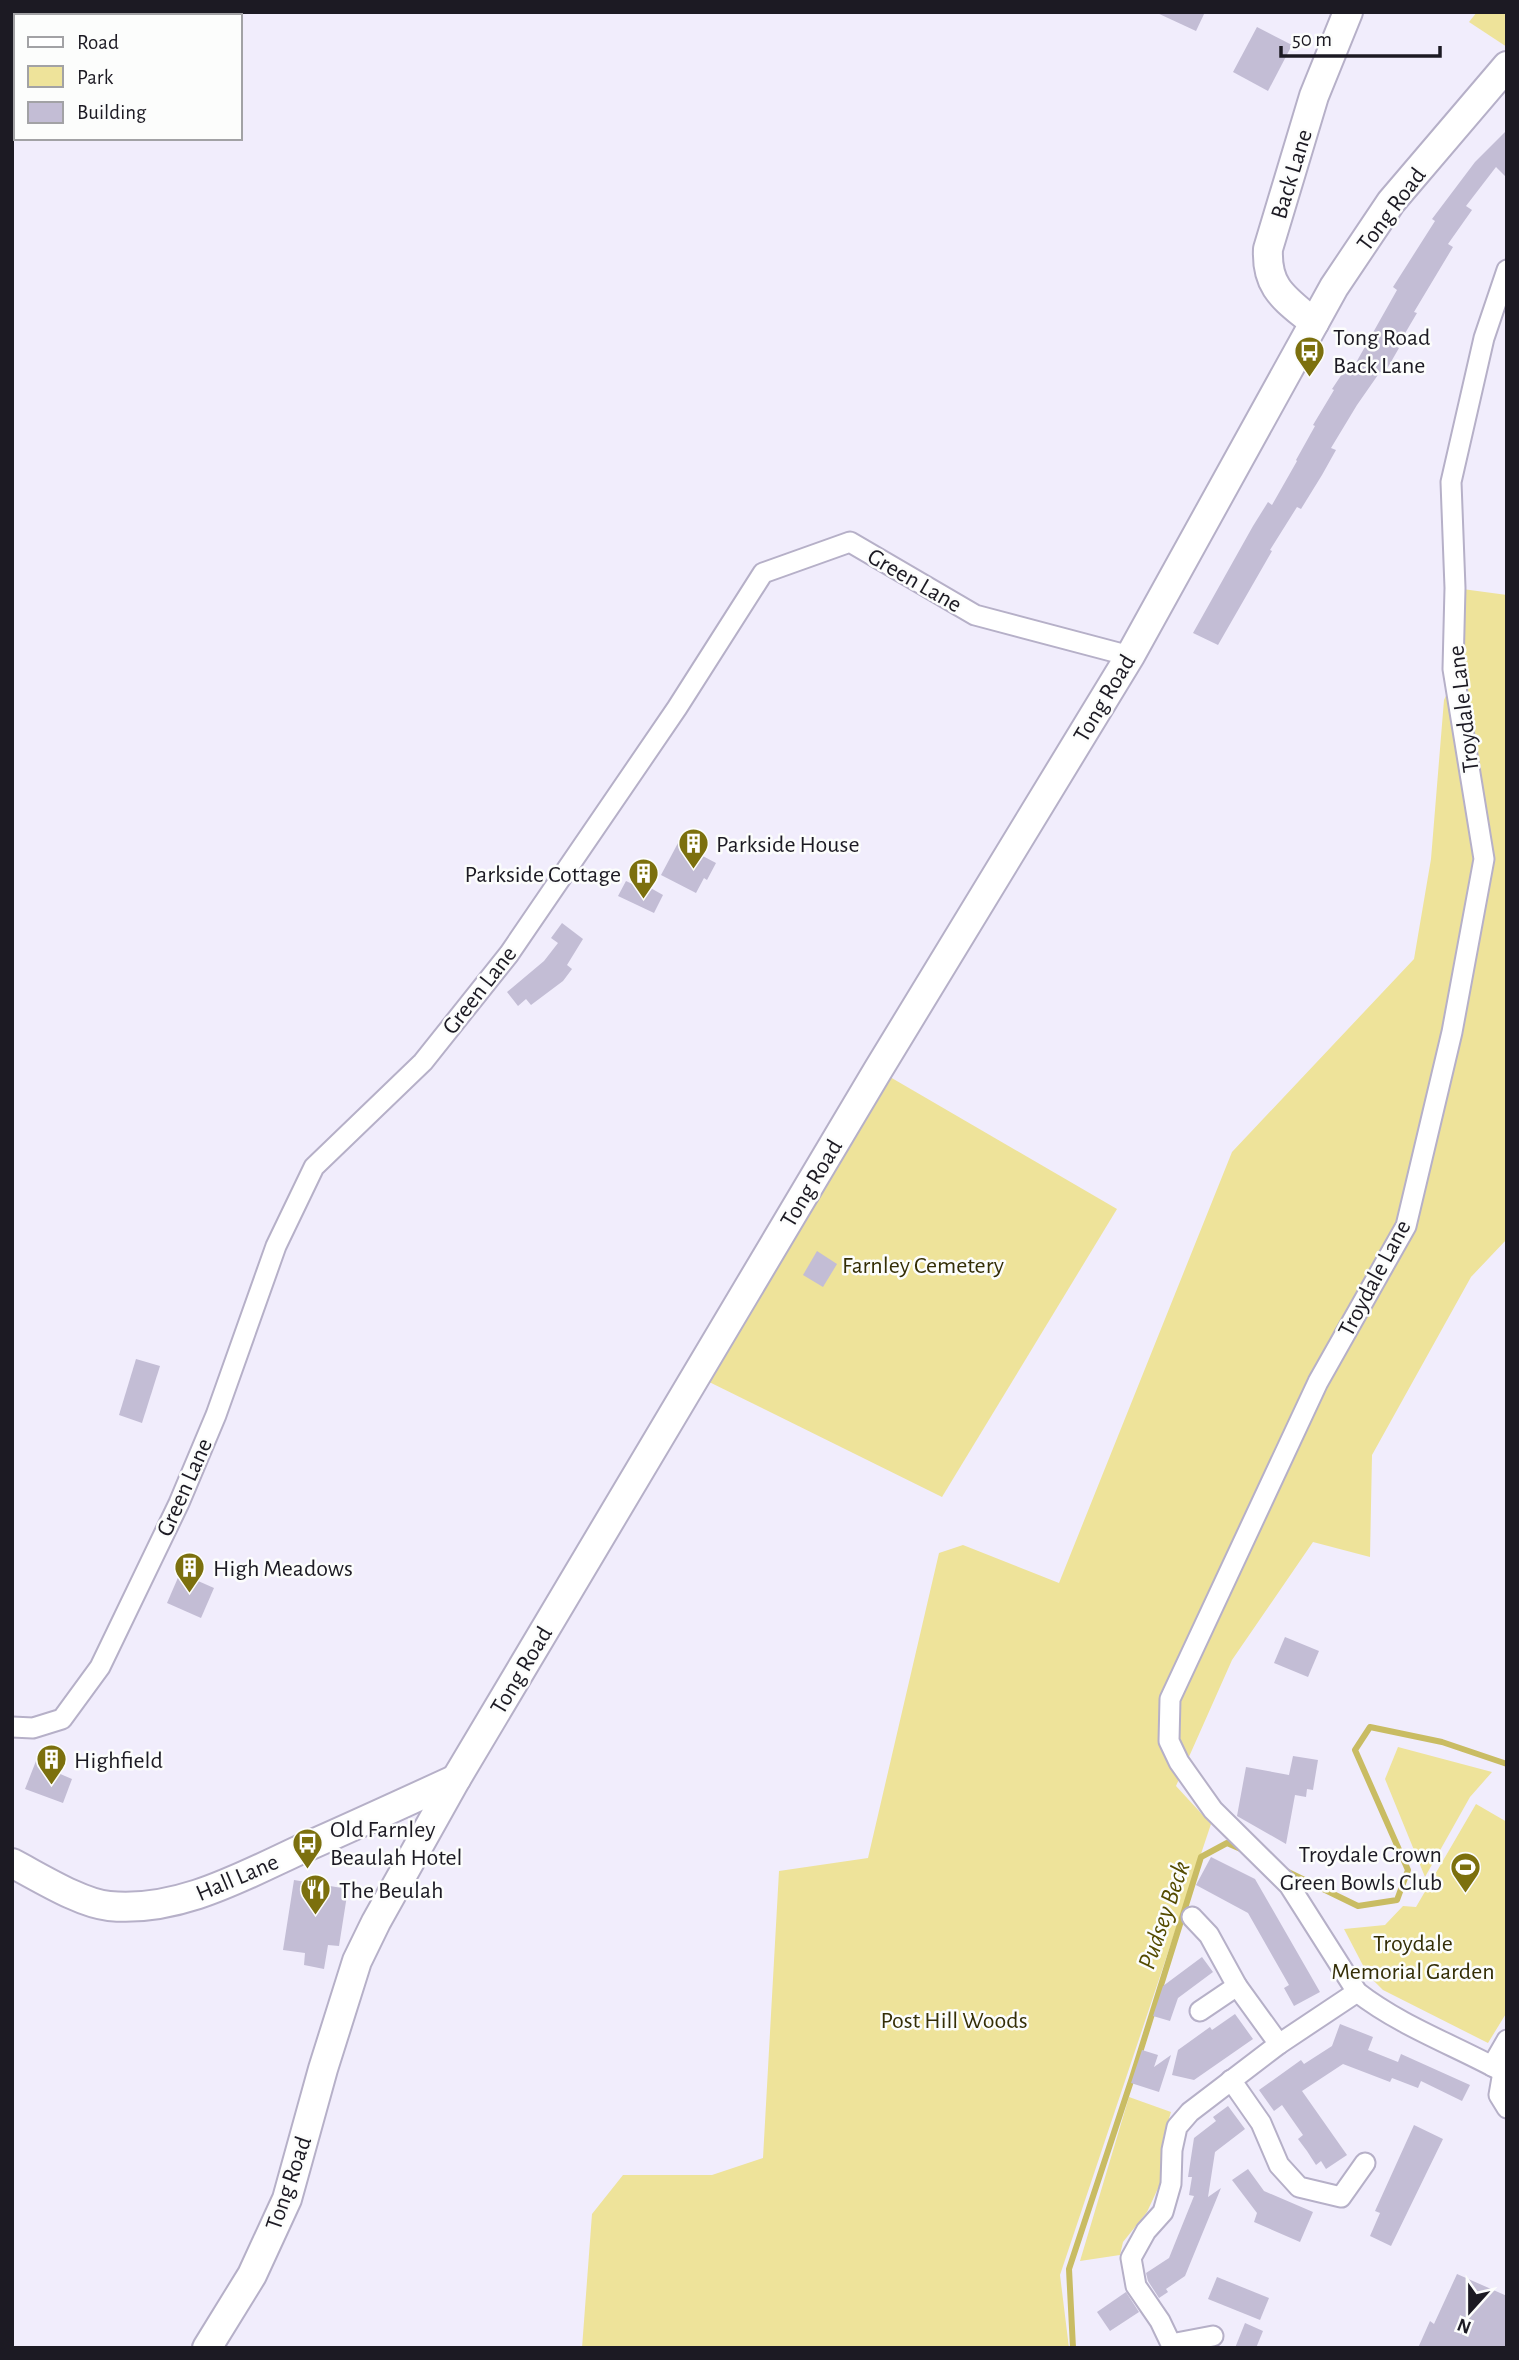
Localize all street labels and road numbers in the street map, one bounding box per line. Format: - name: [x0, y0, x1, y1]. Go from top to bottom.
- street label: Back Lane: [1267, 127, 1317, 222]
- street label: Tong Road: [1353, 163, 1431, 256]
- street label: Green Lane: [863, 544, 966, 617]
- street label: Troydale Lane: [1444, 644, 1484, 774]
- street label: Tong Road: [1069, 651, 1140, 746]
- street label: Green Lane: [438, 942, 521, 1039]
- street label: Tong Road: [776, 1136, 847, 1231]
- street label: Troydale Lane: [1334, 1216, 1416, 1341]
- street label: Green Lane: [153, 1435, 217, 1540]
- street label: Tong Road: [486, 1623, 557, 1718]
- street label: Hall Lane: [193, 1850, 282, 1906]
- street label: Tong Road: [262, 2133, 316, 2233]

